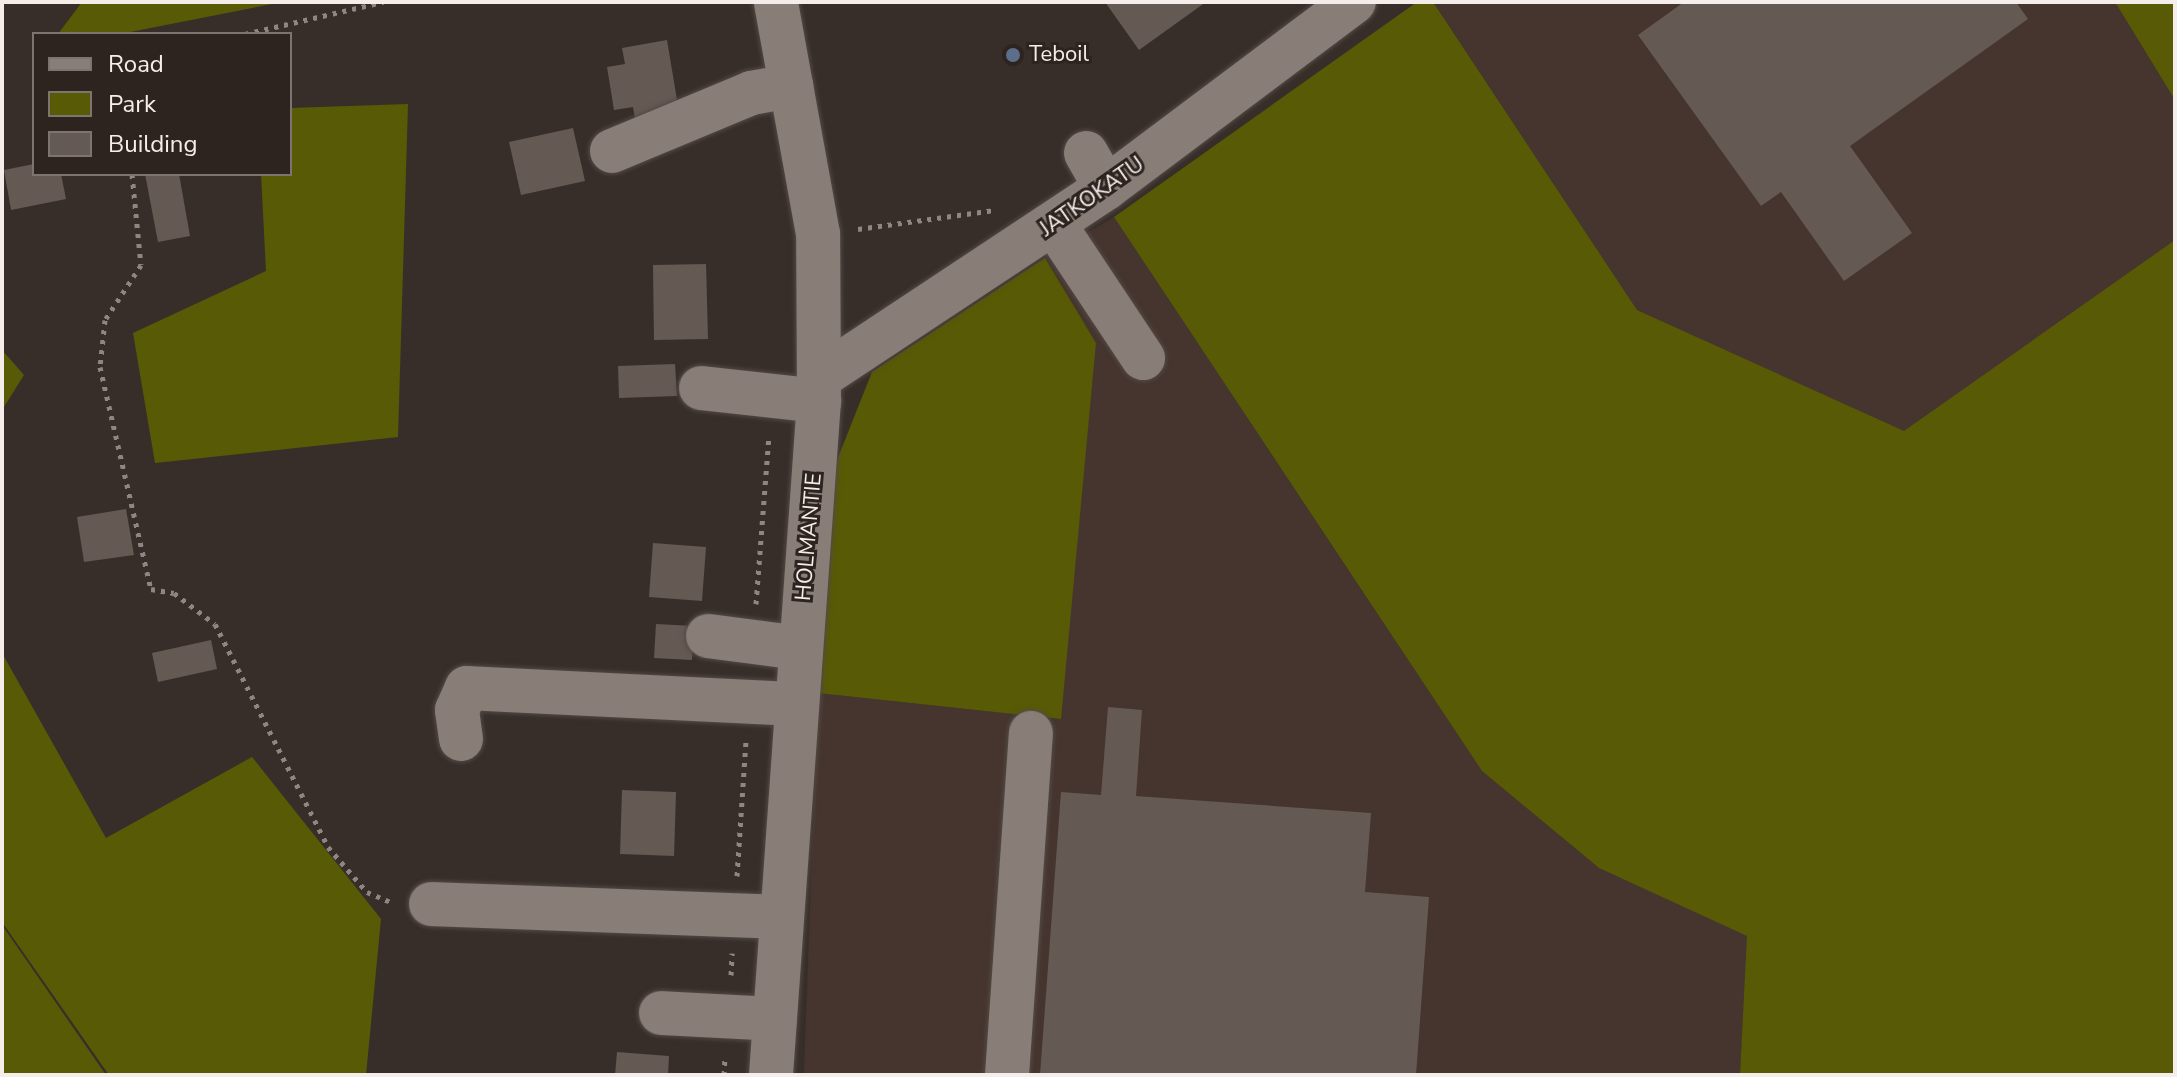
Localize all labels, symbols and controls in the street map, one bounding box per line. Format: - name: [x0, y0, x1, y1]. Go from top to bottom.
- legend: [32, 32, 292, 176]
- place label: Teboil: [1029, 42, 1089, 68]
- marker: Teboil: [1004, 46, 1022, 64]
- text: Road: [108, 48, 164, 80]
- text: Park: [108, 88, 156, 120]
- text: Building: [108, 128, 198, 160]
- street label: JATKOKATU: [1035, 151, 1149, 243]
- street label: HOLMANTIE: [790, 472, 828, 602]

